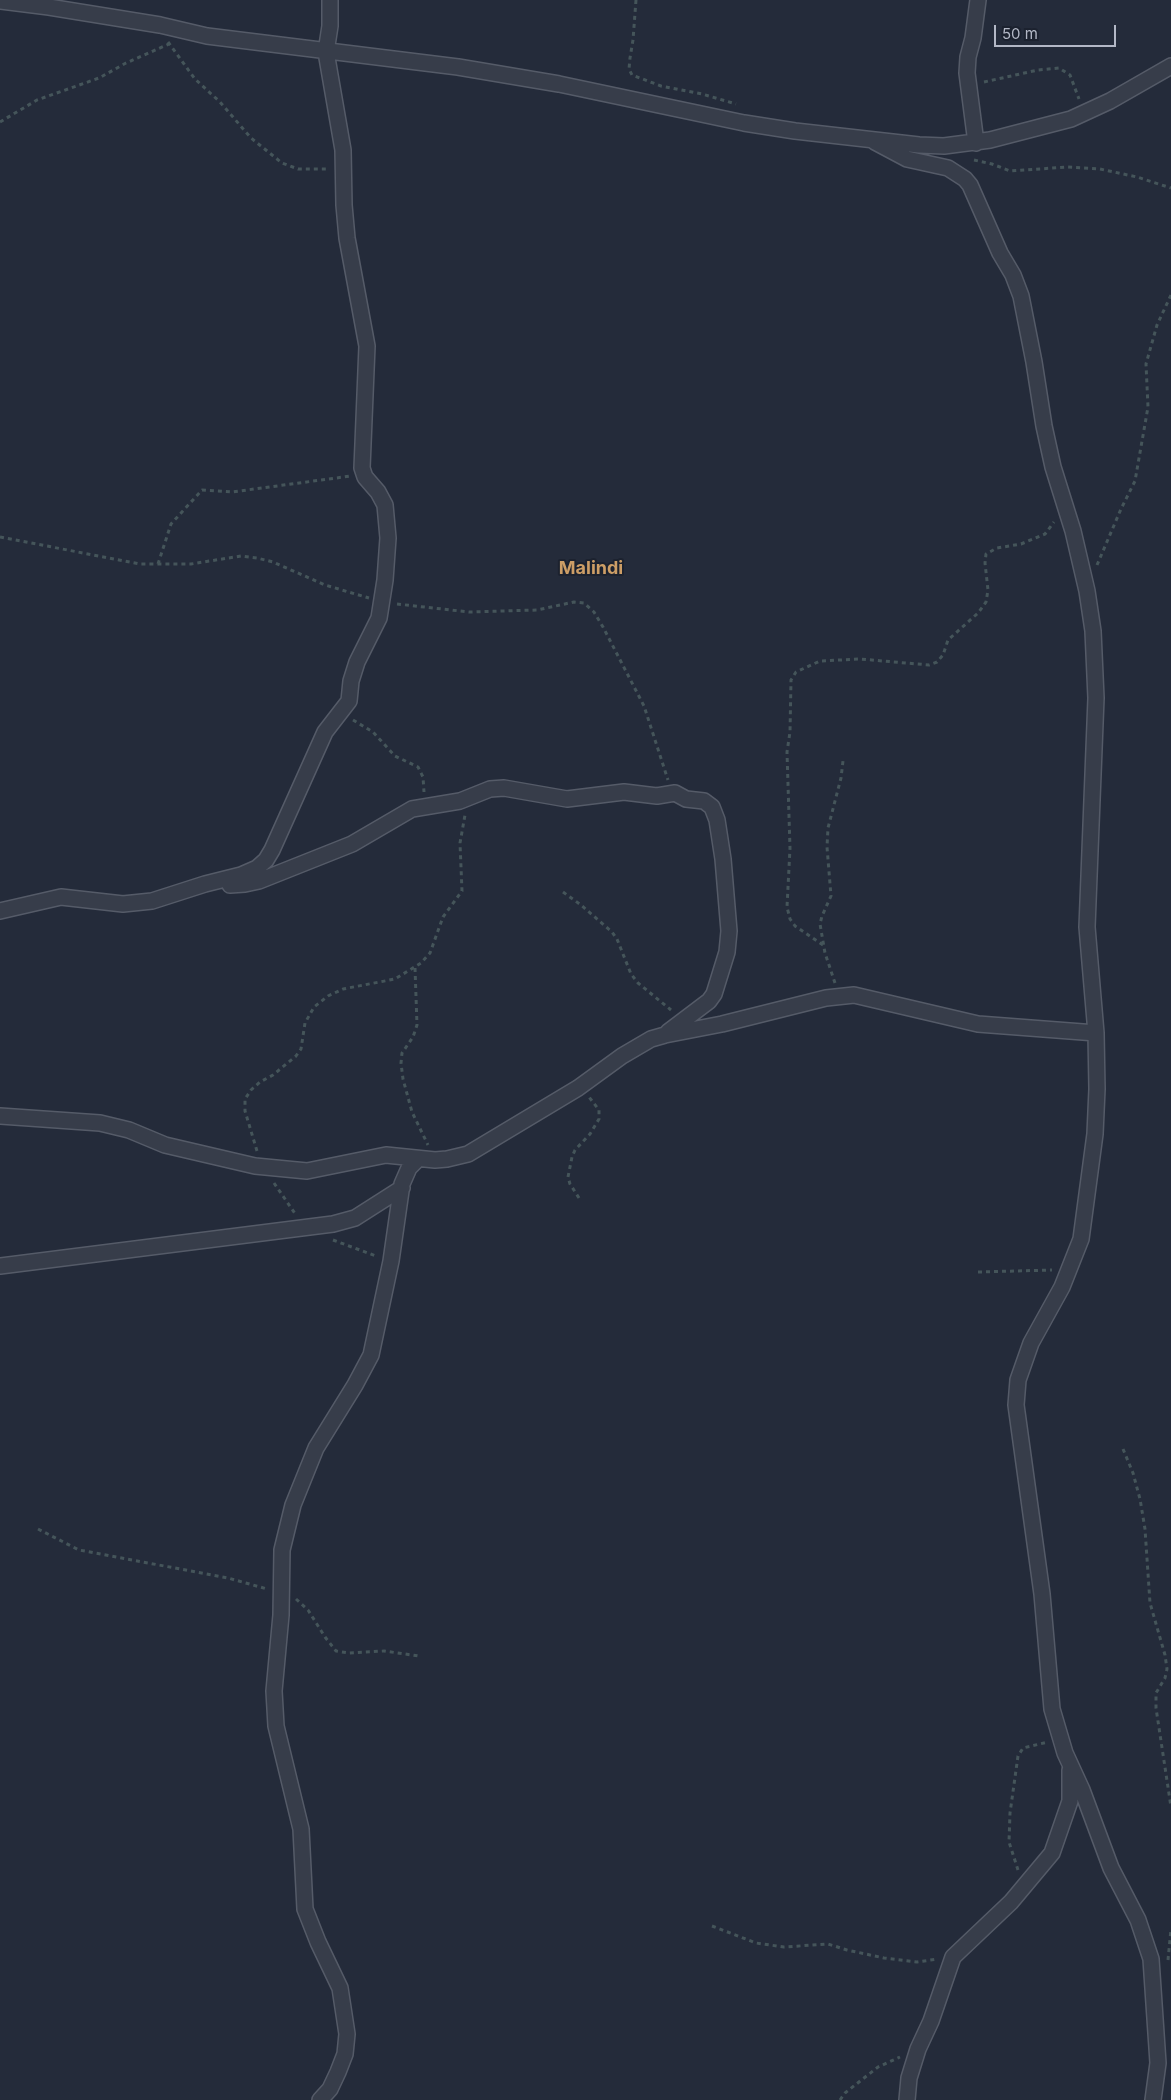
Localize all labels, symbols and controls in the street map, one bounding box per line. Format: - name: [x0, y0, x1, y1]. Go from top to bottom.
- scale bar: [996, 15, 1118, 47]
- text: 50 m: [1002, 24, 1038, 43]
- district label: Malindi: [559, 558, 623, 580]

